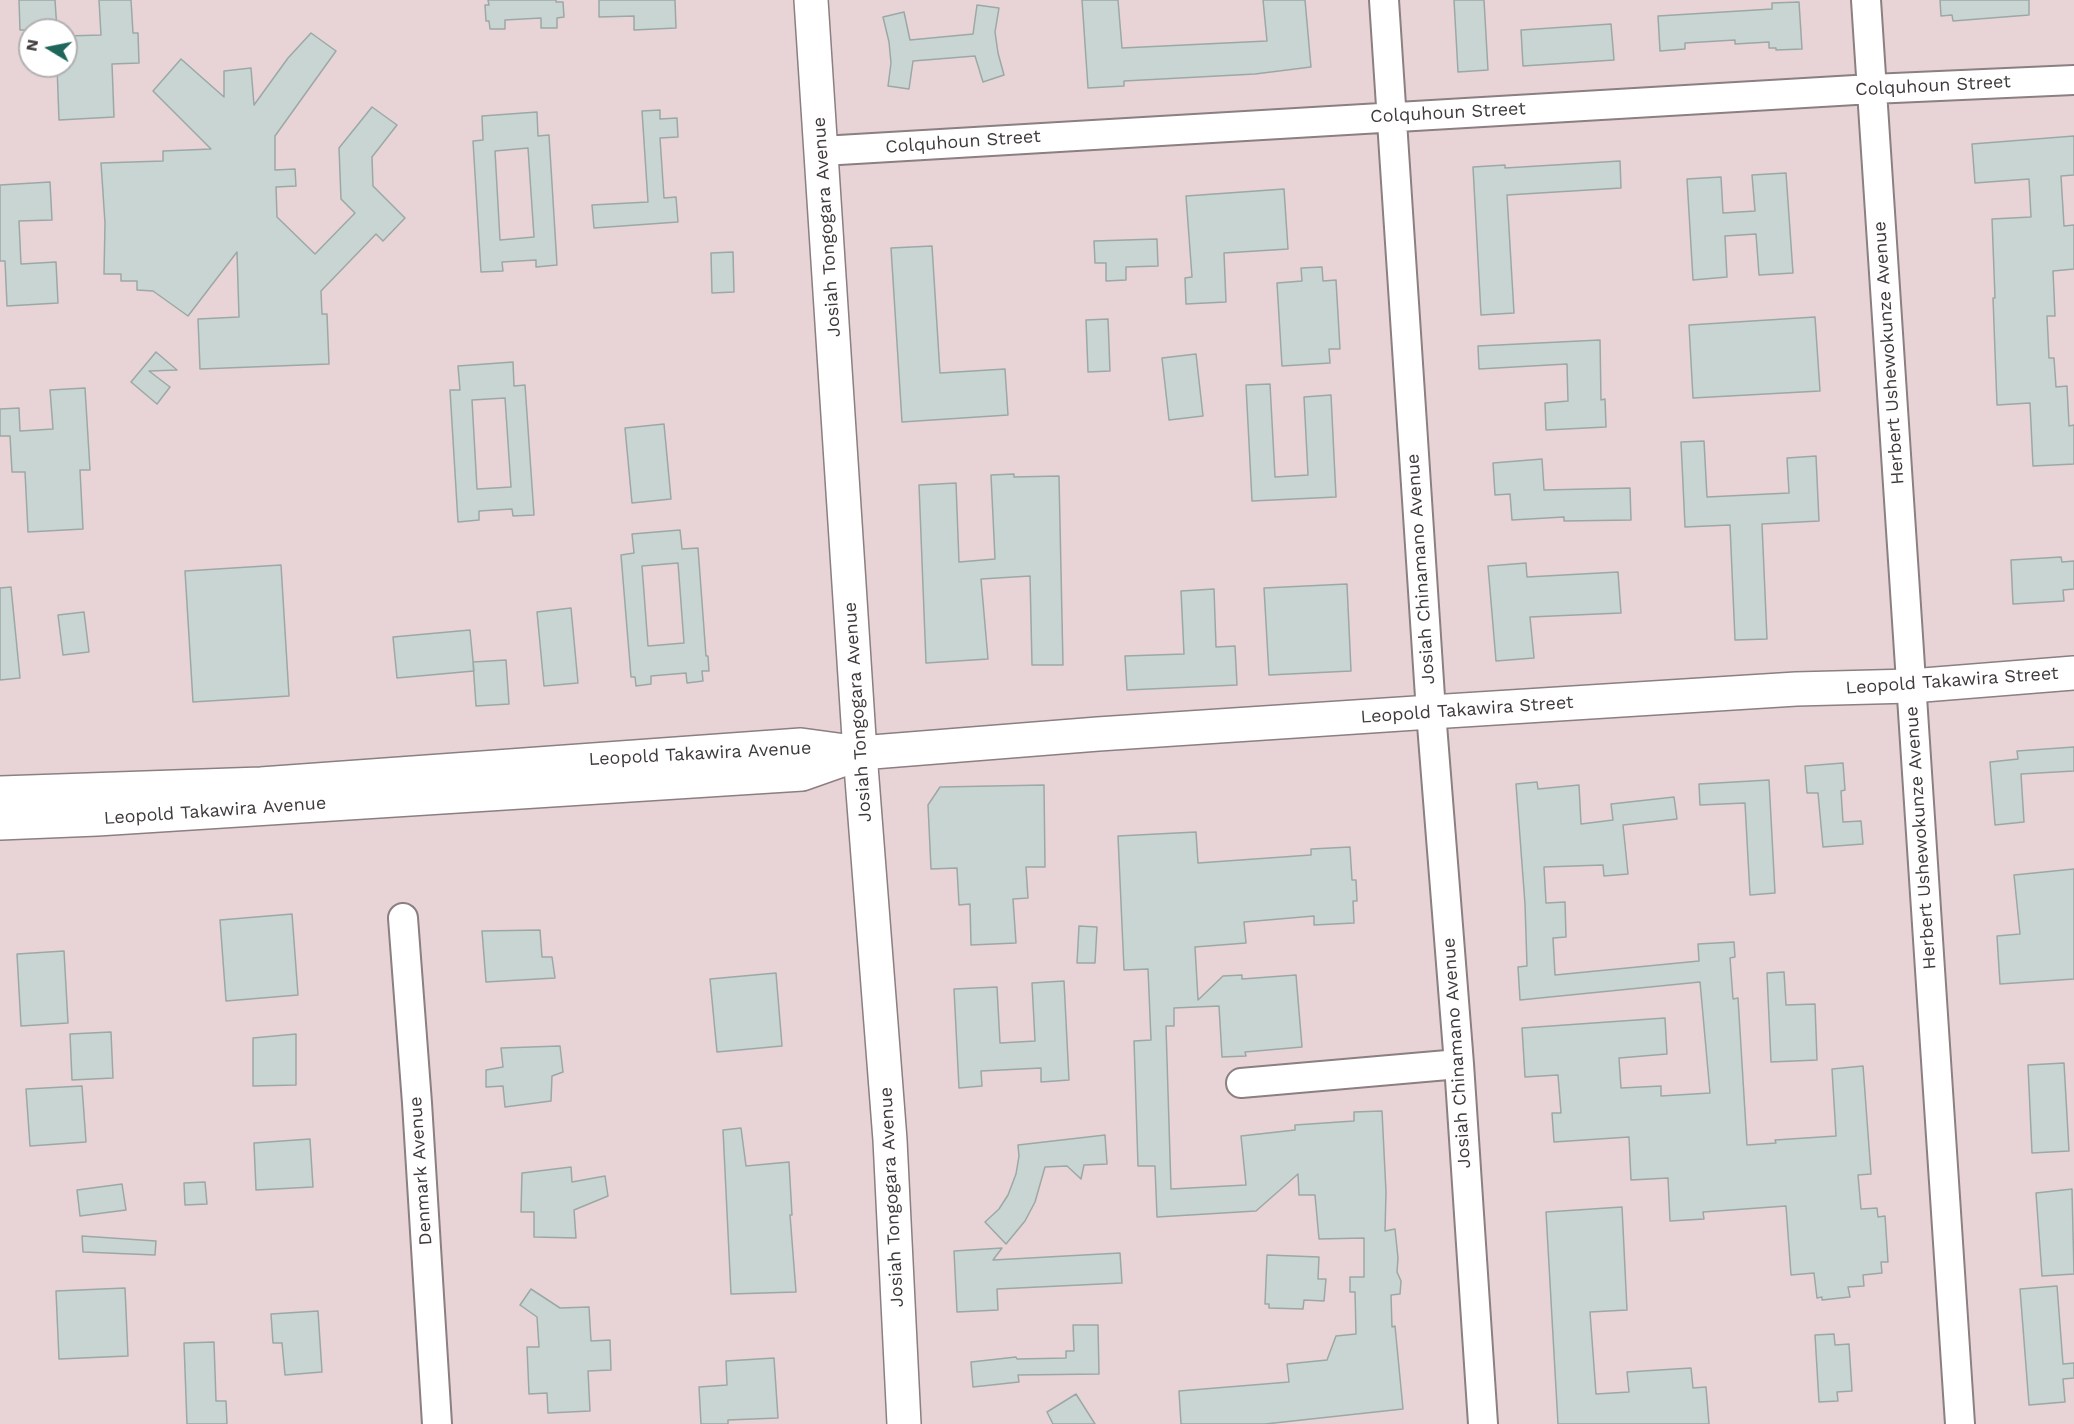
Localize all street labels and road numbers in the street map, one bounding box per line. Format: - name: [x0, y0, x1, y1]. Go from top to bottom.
- street label: Colquhoun Street: [1855, 71, 2011, 101]
- street label: Colquhoun Street: [1370, 98, 1526, 128]
- street label: Josiah Tongogara Avenue: [809, 116, 845, 338]
- street label: Colquhoun Street: [885, 126, 1041, 158]
- street label: Herbert Ushewokunze Avenue: [1869, 221, 1909, 485]
- street label: Josiah Chinamano Avenue: [1402, 453, 1440, 685]
- street label: Josiah Tongogara Avenue: [840, 601, 876, 823]
- street label: Leopold Takawira Street: [1845, 663, 2059, 699]
- street label: Leopold Takawira Street: [1360, 692, 1574, 728]
- street label: Herbert Ushewokunze Avenue: [1901, 706, 1941, 970]
- street label: Leopold Takawira Avenue: [588, 737, 812, 771]
- street label: Leopold Takawira Avenue: [103, 792, 327, 830]
- street label: Josiah Chinamano Avenue: [1438, 937, 1476, 1169]
- street label: Josiah Tongogara Avenue: [875, 1086, 909, 1308]
- street label: Denmark Avenue: [405, 1096, 437, 1246]

